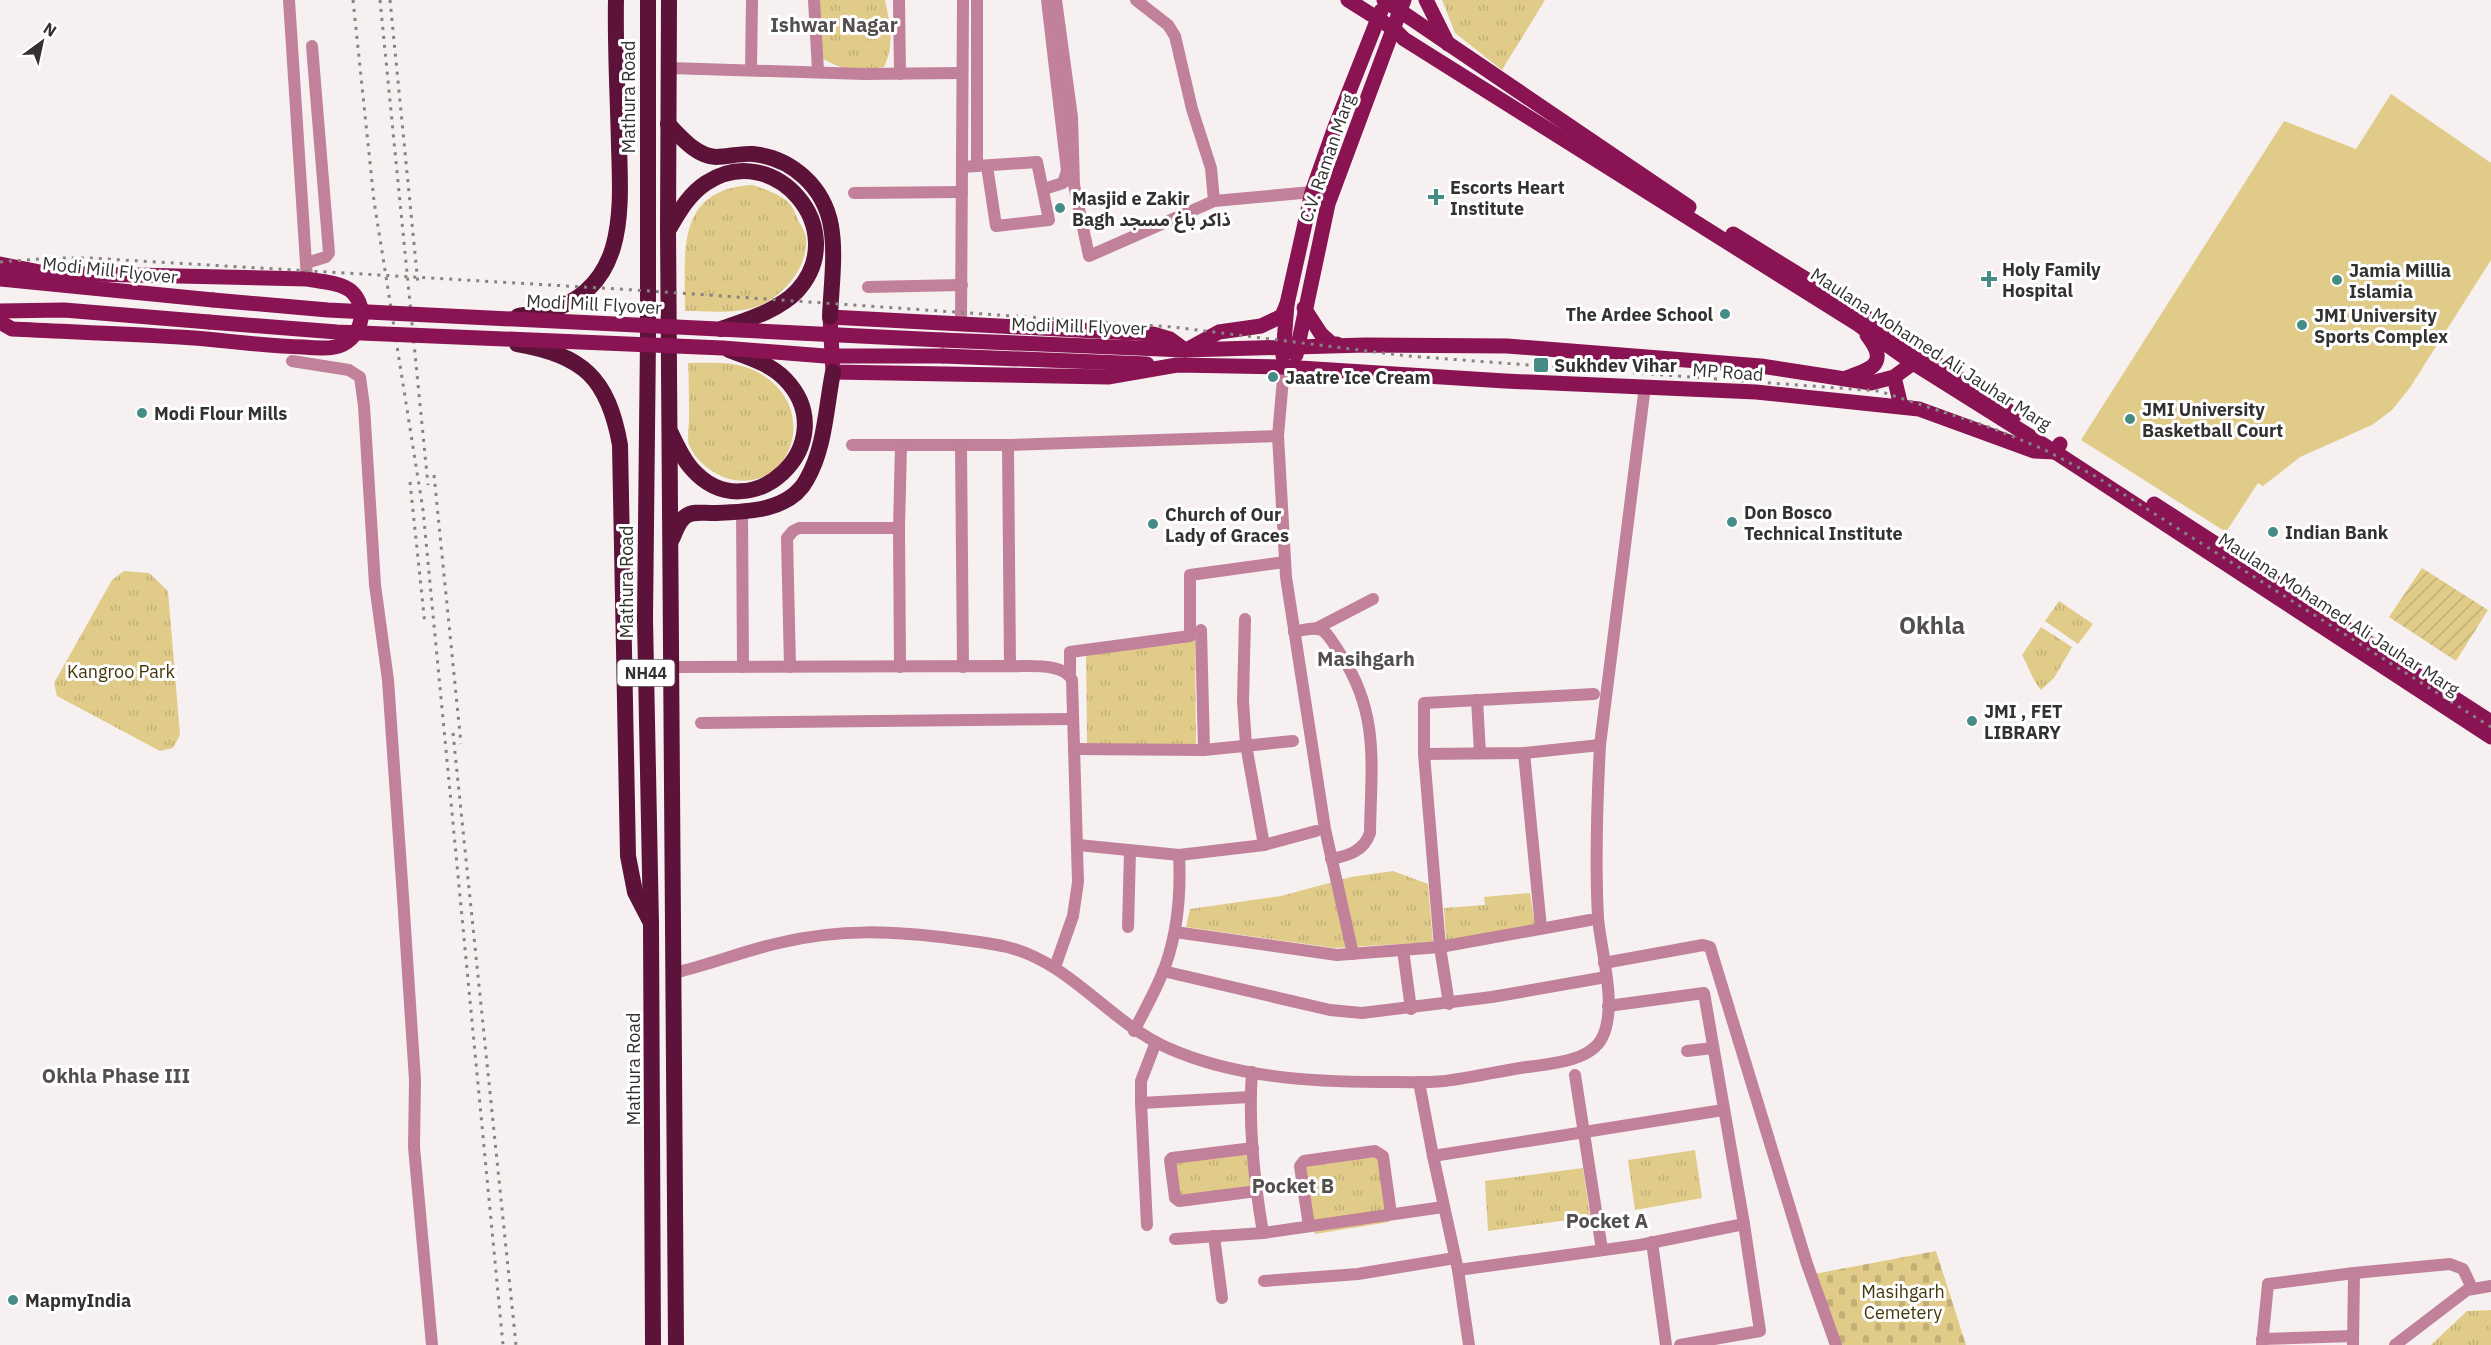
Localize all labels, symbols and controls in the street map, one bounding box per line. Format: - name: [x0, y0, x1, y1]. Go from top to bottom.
- district label: Ishwar Nagar: [770, 11, 898, 38]
- north arrow: [12, 12, 72, 72]
- text: N: [40, 18, 60, 41]
- street label: Mathura Road: [617, 41, 640, 153]
- street label: C.V. Raman Marg: [1294, 90, 1360, 225]
- place label: Escorts Heart Institute: [1450, 176, 1565, 220]
- place label: Masjid e Zakir Bagh ذاکر باغ مسجد: [1072, 187, 1231, 233]
- marker: Escorts Heart Institute: [1427, 188, 1445, 206]
- marker: Masjid e Zakir Bagh ذاکر باغ مسجد: [1053, 201, 1067, 215]
- street label: Modi Mill Flyover: [41, 251, 179, 289]
- place label: Holy Family Hospital: [2002, 258, 2101, 302]
- place label: Jamia Millia Islamia: [2349, 259, 2451, 303]
- street label: Maulana Mohamed Ali Jauhar Marg: [1806, 262, 2056, 436]
- marker: Holy Family Hospital: [1980, 270, 1998, 288]
- marker: Jamia Millia Islamia: [2330, 273, 2344, 287]
- street label: Modi Mill Flyover: [526, 289, 663, 319]
- place label: The Ardee School: [1565, 303, 1714, 326]
- place label: JMI University Sports Complex: [2314, 304, 2448, 348]
- marker: The Ardee School: [1718, 307, 1732, 321]
- street label: Modi Mill Flyover: [1011, 312, 1148, 340]
- marker: JMI University Sports Complex: [2295, 318, 2309, 332]
- place label: Sukhdev Vihar: [1554, 354, 1677, 377]
- marker: Sukhdev Vihar: [1532, 356, 1550, 374]
- street label: MP Road: [1692, 358, 1764, 386]
- place label: Jaatre Ice Cream: [1285, 366, 1431, 389]
- marker: Jaatre Ice Cream: [1266, 370, 1280, 384]
- place label: JMI University Basketball Court: [2142, 398, 2283, 442]
- place label: Modi Flour Mills: [154, 402, 287, 425]
- marker: Modi Flour Mills: [135, 406, 149, 420]
- marker: JMI University Basketball Court: [2123, 412, 2137, 426]
- place label: Don Bosco Technical Institute: [1744, 501, 1903, 545]
- place label: Church of Our Lady of Graces: [1165, 503, 1289, 547]
- marker: Don Bosco Technical Institute: [1725, 515, 1739, 529]
- marker: Church of Our Lady of Graces: [1146, 517, 1160, 531]
- place label: Indian Bank: [2285, 521, 2389, 544]
- marker: Indian Bank: [2266, 525, 2280, 539]
- street label: Mathura Road: [615, 526, 638, 638]
- street label: Maulana Mohamed Ali Jauhar Marg: [2214, 527, 2464, 701]
- district label: Okhla: [1899, 609, 1965, 641]
- district label: Masihgarh: [1317, 645, 1415, 672]
- park label: Kangroo Park: [67, 660, 175, 683]
- road number: NH44: [618, 660, 674, 686]
- place label: JMI , FET LIBRARY: [1984, 700, 2063, 744]
- marker: JMI , FET LIBRARY: [1965, 714, 1979, 728]
- street label: Mathura Road: [622, 1013, 645, 1125]
- district label: Okhla Phase III: [42, 1062, 190, 1089]
- district label: Pocket B: [1252, 1172, 1334, 1199]
- district label: Pocket A: [1566, 1207, 1649, 1234]
- park label: Masihgarh Cemetery: [1861, 1280, 1945, 1324]
- place label: MapmyIndia: [25, 1289, 131, 1312]
- marker: MapmyIndia: [6, 1293, 20, 1307]

